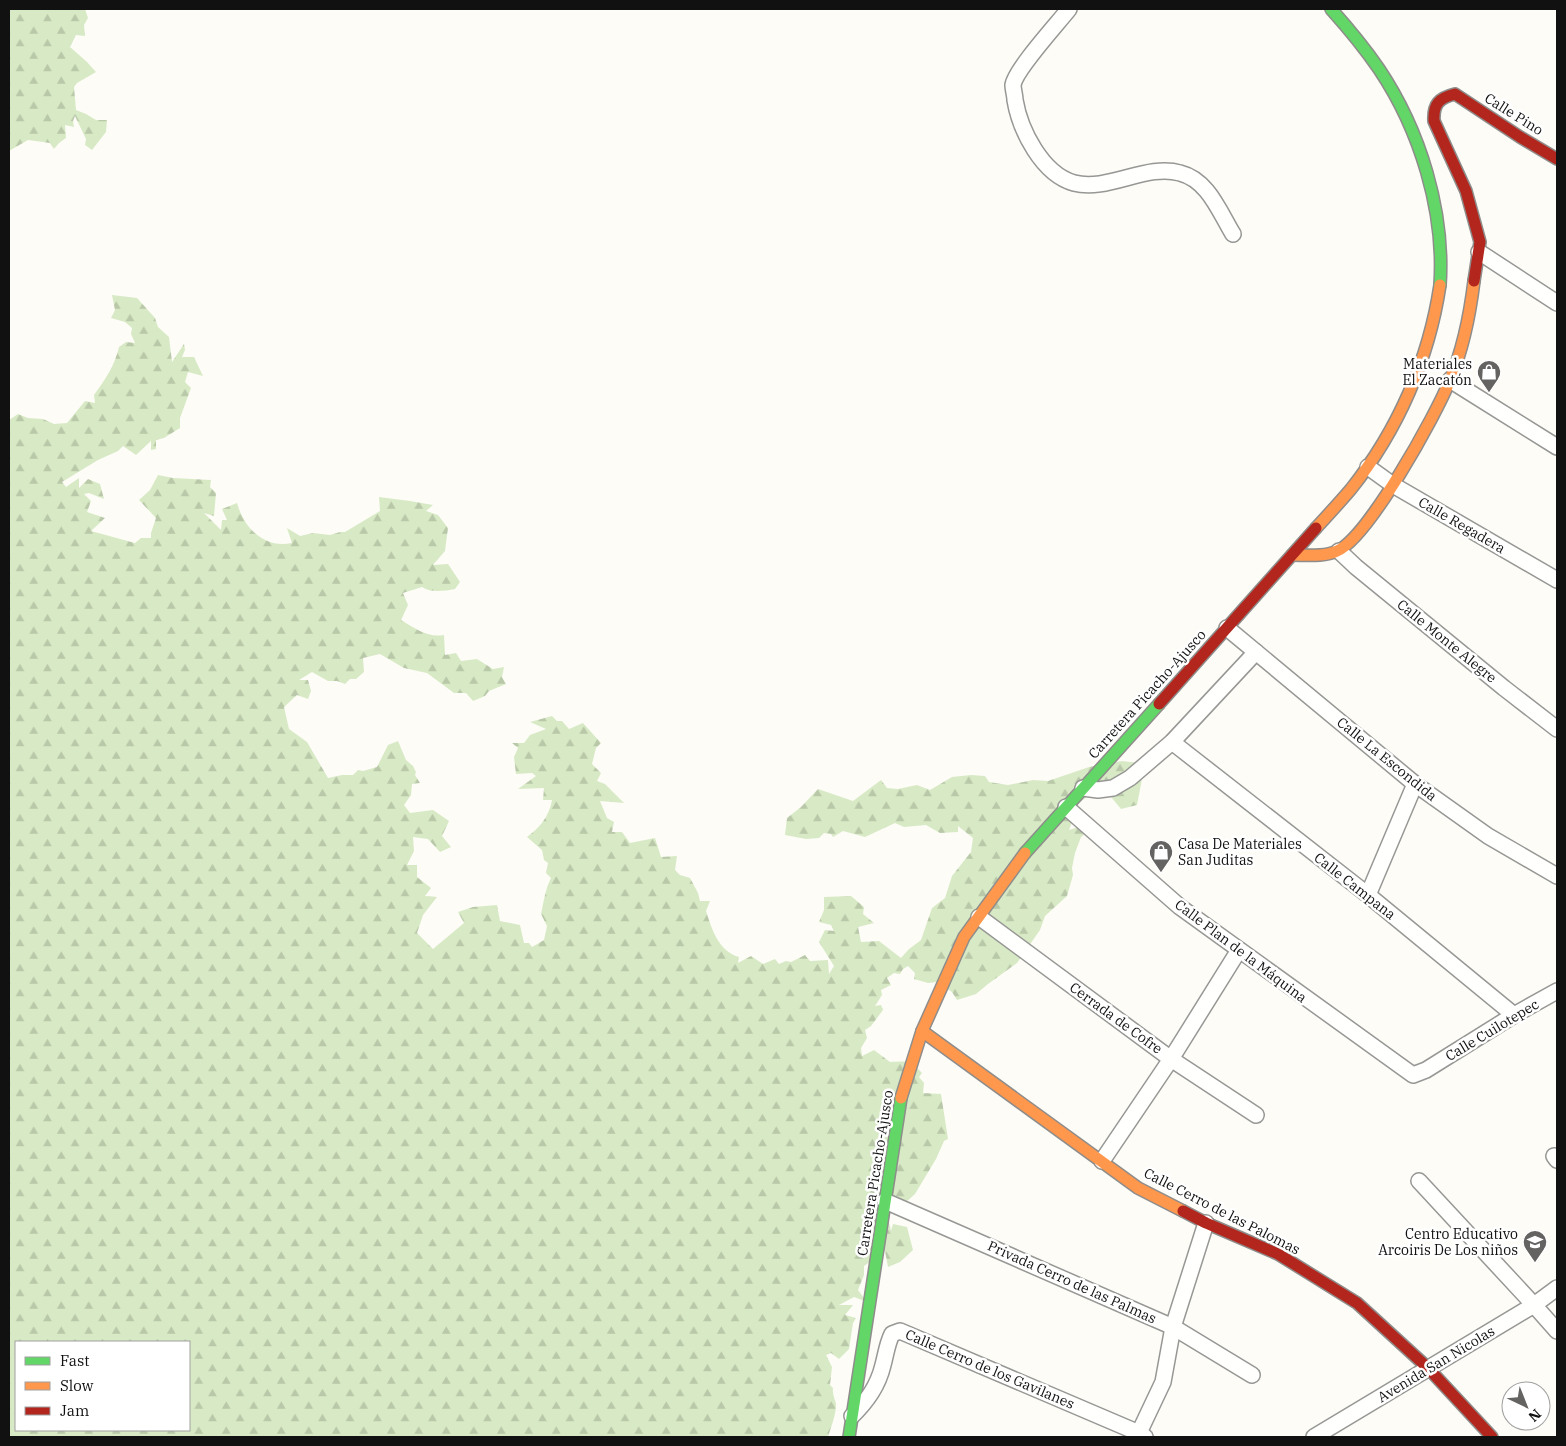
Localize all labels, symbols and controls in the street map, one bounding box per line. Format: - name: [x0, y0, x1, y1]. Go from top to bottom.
- street label: Calle Pino: [1481, 89, 1547, 139]
- place label: Materiales El Zacatón: [1403, 355, 1472, 389]
- shop icon: Materiales El Zacatón: [1476, 359, 1502, 393]
- street label: Calle Regadera: [1415, 493, 1509, 557]
- street label: Calle Monte Alegre: [1394, 595, 1500, 687]
- street label: Carretera Picacho-Ajusco: [1084, 626, 1210, 762]
- street label: Calle La Escondida: [1333, 713, 1441, 805]
- place label: Casa De Materiales San Juditas: [1178, 835, 1302, 869]
- shop icon: Casa De Materiales San Juditas: [1148, 839, 1174, 873]
- street label: Calle Campana: [1311, 849, 1400, 924]
- street label: Calle Plan de la Máquina: [1171, 895, 1311, 1007]
- street label: Cerrada de Cofre: [1066, 978, 1166, 1058]
- street label: Calle Cuilotepec: [1442, 995, 1542, 1065]
- street label: Carretera Picacho-Ajusco: [853, 1089, 897, 1257]
- street label: Calle Cerro de las Palomas: [1141, 1164, 1303, 1258]
- place label: Centro Educativo Arcoiris De Los niños: [1378, 1225, 1518, 1259]
- school or university icon: Centro Educativo Arcoiris De Los niños: [1522, 1229, 1548, 1263]
- street label: Privada Cerro de las Palmas: [985, 1237, 1159, 1327]
- street label: Avenida San Nicolas: [1374, 1322, 1498, 1406]
- street label: Calle Cerro de los Gavilanes: [903, 1325, 1077, 1413]
- legend: [15, 1341, 190, 1431]
- text: Fast: [60, 1351, 90, 1370]
- text: Slow: [60, 1376, 94, 1395]
- north arrow: [1501, 1381, 1551, 1431]
- text: Jam: [60, 1401, 89, 1420]
- text: N: [1525, 1405, 1545, 1426]

